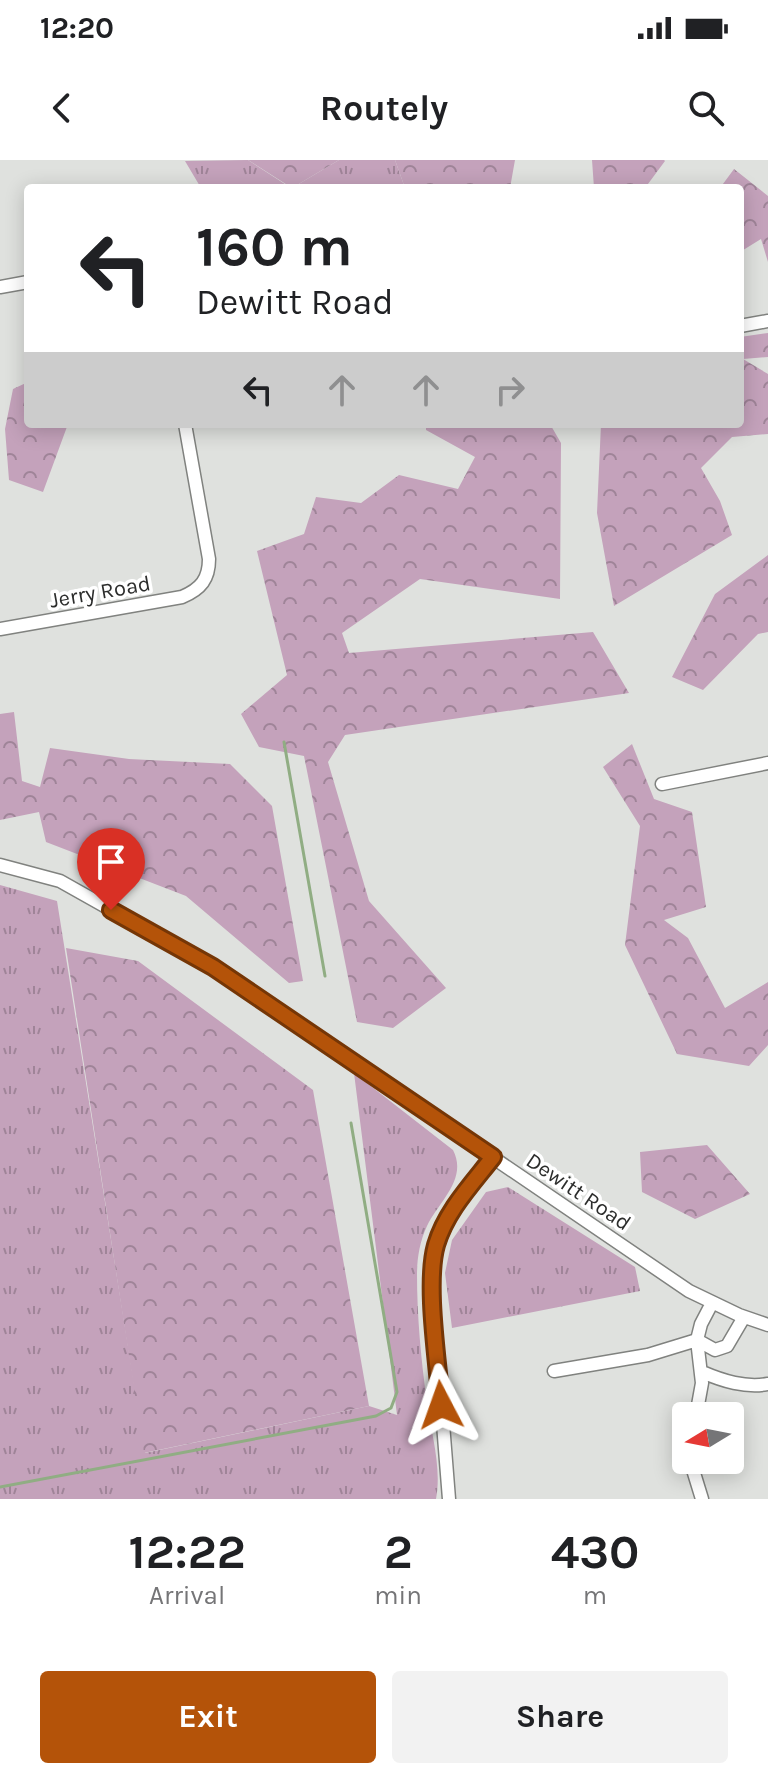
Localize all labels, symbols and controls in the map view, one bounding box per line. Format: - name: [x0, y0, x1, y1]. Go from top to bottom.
- text: 12:20: [40, 10, 114, 46]
- icon: back: [40, 86, 84, 130]
- icon: search: [684, 86, 728, 130]
- text: Routely: [320, 87, 448, 129]
- text: 160 m: [196, 214, 353, 279]
- icon: left: [64, 216, 168, 320]
- text: Dewitt Road: [196, 281, 394, 323]
- icon: left: [236, 368, 280, 412]
- icon: ahead: [320, 368, 364, 412]
- icon: ahead: [404, 368, 448, 412]
- icon: right: [488, 368, 532, 412]
- street label: Jerry Road: [48, 570, 153, 614]
- pin: [77, 828, 145, 910]
- icon: arrive: [89, 840, 133, 884]
- street label: Dewitt Road: [521, 1147, 636, 1236]
- position arrow: [399, 1363, 483, 1447]
- north arrow: [672, 1402, 744, 1474]
- map controls: [672, 1402, 744, 1474]
- text: 12:22: [129, 1524, 246, 1580]
- text: 2: [384, 1524, 413, 1580]
- text: 430: [551, 1524, 639, 1580]
- text: Arrival: [149, 1580, 225, 1611]
- text: min: [374, 1580, 422, 1611]
- text: m: [583, 1580, 607, 1611]
- button: Exit: [40, 1671, 376, 1763]
- button: Share: [392, 1671, 728, 1763]

